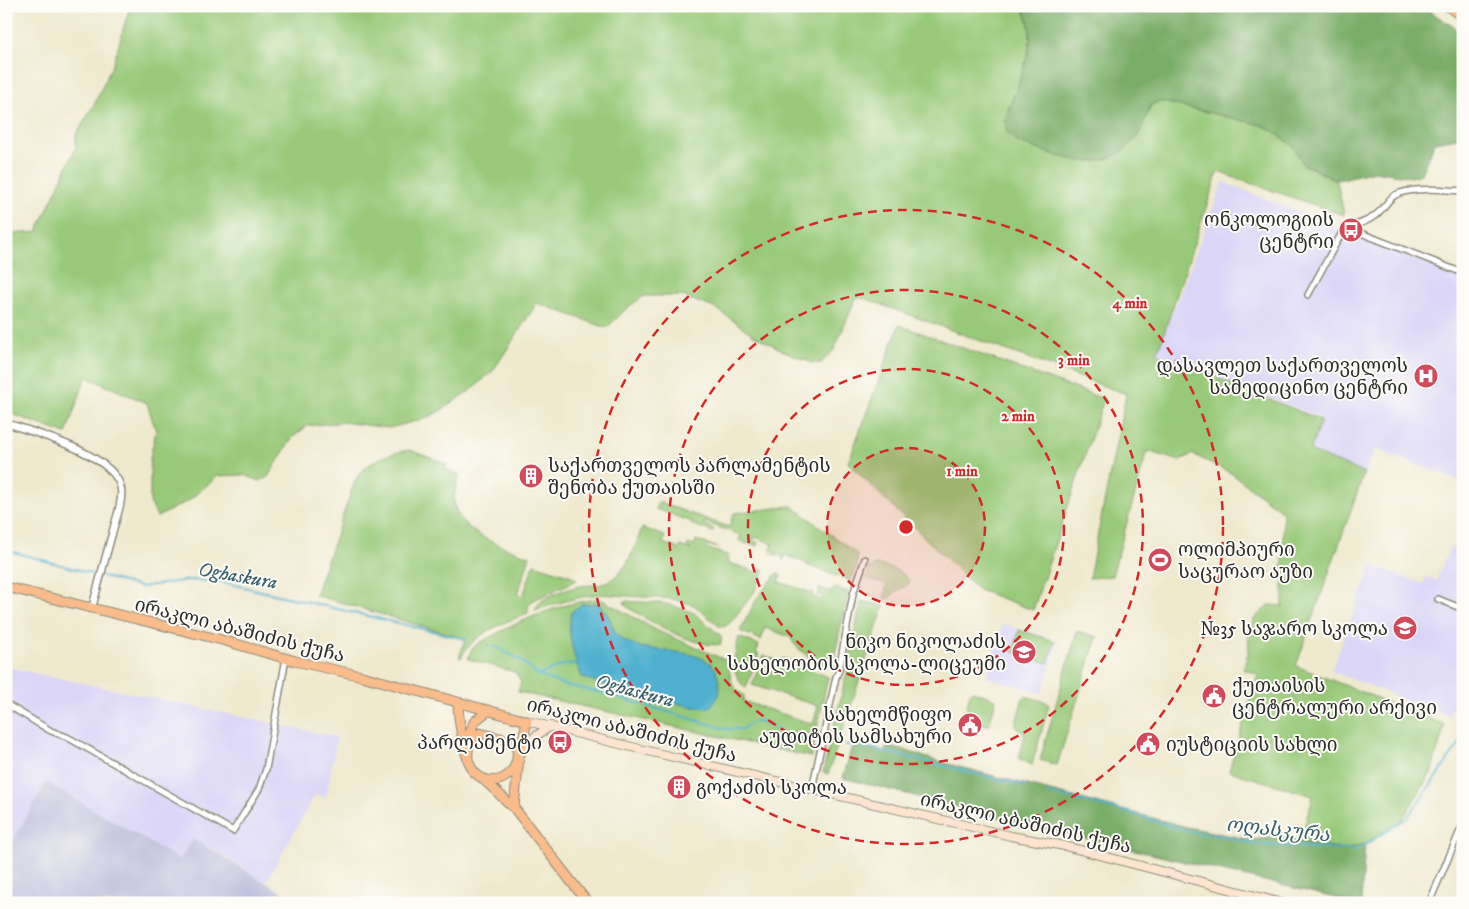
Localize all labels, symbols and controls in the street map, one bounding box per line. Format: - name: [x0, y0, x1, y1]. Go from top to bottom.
- place label: ონკოლოგიის ცენტრი: [1204, 209, 1334, 254]
- bus stop icon: ონკოლოგიის ცენტრი: [1338, 217, 1364, 243]
- text: 4 min: [1112, 294, 1148, 313]
- text: 3 min: [1058, 351, 1090, 370]
- place label: დასავლეთ საქართველოს სამედიცინო ცენტრი: [1157, 355, 1408, 400]
- hospital icon: დასავლეთ საქართველოს სამედიცინო ცენტრი: [1413, 363, 1439, 389]
- text: 2 min: [1001, 407, 1035, 426]
- place label: საქართველოს პარლამენტის შენობა ქუთაისში: [548, 455, 831, 500]
- text: 1 min: [946, 462, 978, 481]
- building icon: საქართველოს პარლამენტის შენობა ქუთაისში: [518, 463, 544, 489]
- centre of rings: [897, 518, 915, 536]
- place label: ოლიმპიური საცურაო აუზი: [1178, 539, 1313, 584]
- sports icon: ოლიმპიური საცურაო აუზი: [1147, 547, 1173, 573]
- water label: Oghaskura: [196, 557, 279, 596]
- street label: ირაკლი აბაშიძის ქუჩა: [132, 593, 347, 668]
- school or university icon: №35 საჯარო სკოლა: [1392, 615, 1418, 641]
- place label: №35 საჯარო სკოლა: [1201, 618, 1388, 641]
- place label: ნიკო ნიკოლაძის სახელობის სკოლა-ლიცეუმი: [727, 631, 1006, 676]
- school or university icon: ნიკო ნიკოლაძის სახელობის სკოლა-ლიცეუმი: [1011, 639, 1037, 665]
- water label: Oghaskura: [593, 669, 676, 714]
- place label: ქუთაისის ცენტრალური არქივი: [1232, 675, 1437, 720]
- public building icon: ქუთაისის ცენტრალური არქივი: [1201, 683, 1227, 709]
- street label: ირაკლი აბაშიძის ქუჩა: [524, 693, 739, 768]
- place label: სახელმწიფო აუდიტის სამსახური: [759, 704, 952, 749]
- public building icon: სახელმწიფო აუდიტის სამსახური: [957, 712, 983, 738]
- bus stop icon: პარლამენტი: [547, 729, 573, 755]
- public building icon: იუსტიციის სახლი: [1135, 731, 1161, 757]
- place label: პარლამენტი: [417, 732, 542, 755]
- place label: იუსტიციის სახლი: [1166, 734, 1338, 757]
- building icon: გოქაძის სკოლა: [666, 774, 692, 800]
- place label: გოქაძის სკოლა: [696, 777, 847, 800]
- street label: ირაკლი აბაშიძის ქუჩა: [918, 788, 1133, 859]
- water label: ოღასკურა: [1225, 813, 1331, 848]

